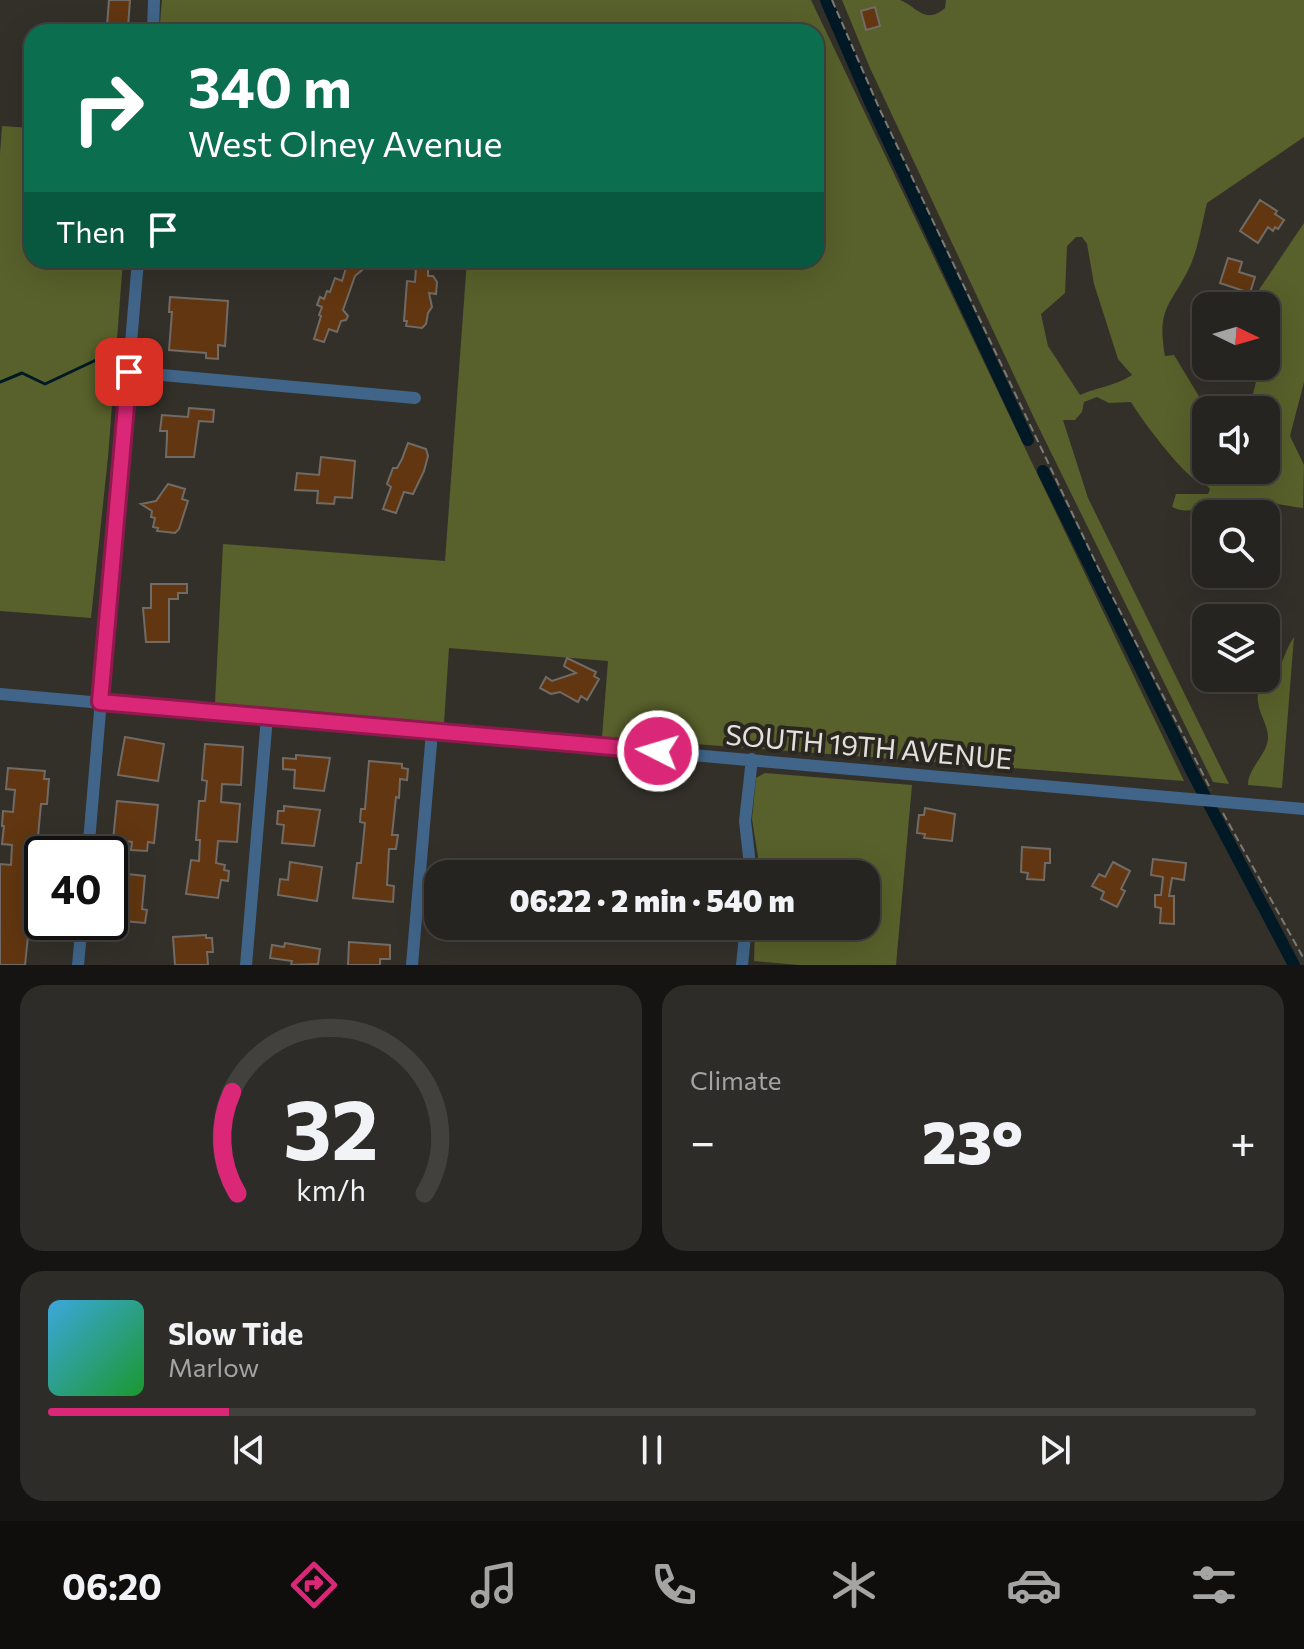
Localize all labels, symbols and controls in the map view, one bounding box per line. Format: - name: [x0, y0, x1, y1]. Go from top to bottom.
- text: 340 m: [188, 51, 352, 120]
- icon: right: [56, 56, 160, 160]
- text: West Olney Avenue: [188, 120, 502, 164]
- icon: arrive: [141, 208, 185, 252]
- text: Then: [56, 212, 125, 249]
- north arrow: [1192, 292, 1280, 380]
- map controls: [1192, 292, 1280, 692]
- pin: [95, 338, 163, 406]
- icon: arrive: [107, 350, 151, 394]
- button: sound: [1192, 396, 1280, 484]
- button: search: [1192, 500, 1280, 588]
- button: layers: [1192, 604, 1280, 692]
- position arrow: [616, 709, 700, 793]
- street label: SOUTH 19TH AVENUE: [724, 717, 1014, 775]
- speed limit sign: 40: [24, 836, 128, 940]
- text: 06:22 · 2 min · 540 m: [509, 881, 795, 918]
- text: Climate: [690, 1064, 782, 1095]
- text: 32: [283, 1075, 379, 1177]
- text: 23°: [922, 1103, 1023, 1176]
- text: −: [690, 1113, 715, 1167]
- text: +: [1230, 1113, 1256, 1167]
- text: km/h: [296, 1172, 366, 1207]
- text: Slow Tide: [168, 1314, 303, 1351]
- text: Marlow: [168, 1351, 259, 1382]
- icon: previous: [227, 1428, 271, 1472]
- icon: pause: [630, 1428, 674, 1472]
- icon: next: [1033, 1428, 1077, 1472]
- icon: directions: [286, 1557, 342, 1613]
- icon: music: [466, 1557, 522, 1613]
- icon: phone: [646, 1557, 702, 1613]
- icon: climate: [826, 1557, 882, 1613]
- icon: car: [1006, 1557, 1062, 1613]
- icon: filters: [1186, 1557, 1242, 1613]
- text: 06:20: [62, 1563, 162, 1607]

